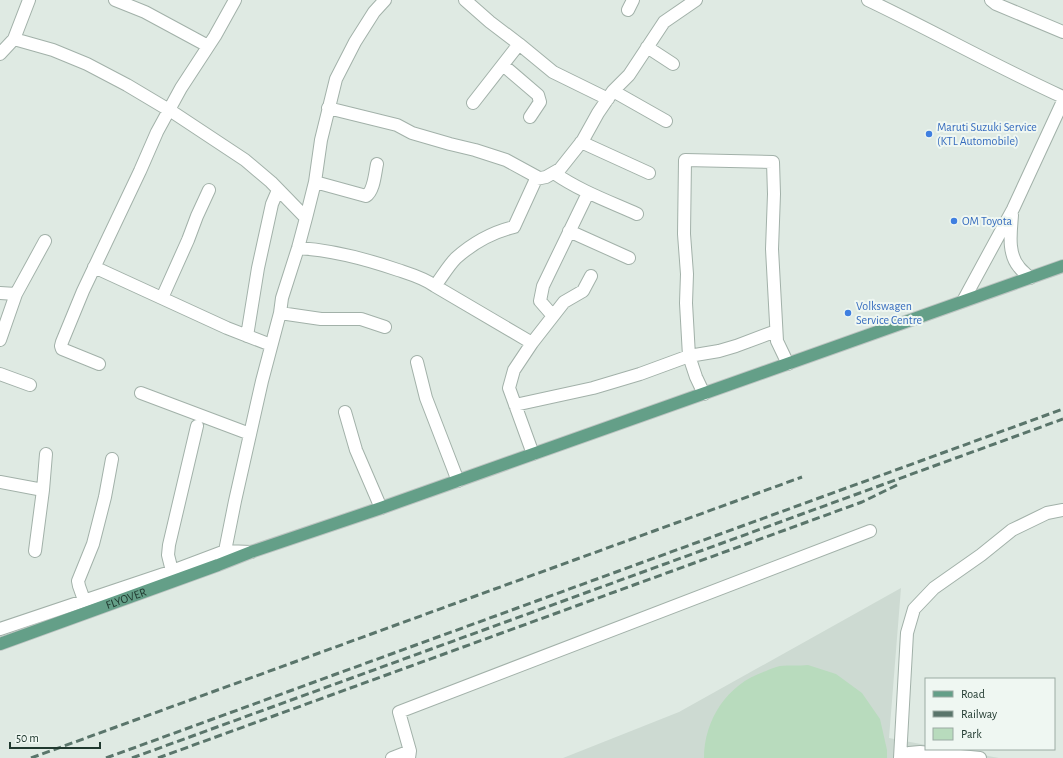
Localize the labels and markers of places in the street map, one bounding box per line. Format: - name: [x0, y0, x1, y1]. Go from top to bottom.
- place label: Maruti Suzuki Service (KTL Automobile): [937, 121, 1037, 147]
- marker: Maruti Suzuki Service (KTL Automobile): [924, 129, 934, 139]
- place label: OM Toyota: [962, 215, 1013, 228]
- marker: OM Toyota: [949, 216, 959, 226]
- place label: Volkswagen Service Centre: [856, 300, 922, 326]
- marker: Volkswagen Service Centre: [843, 308, 853, 318]

